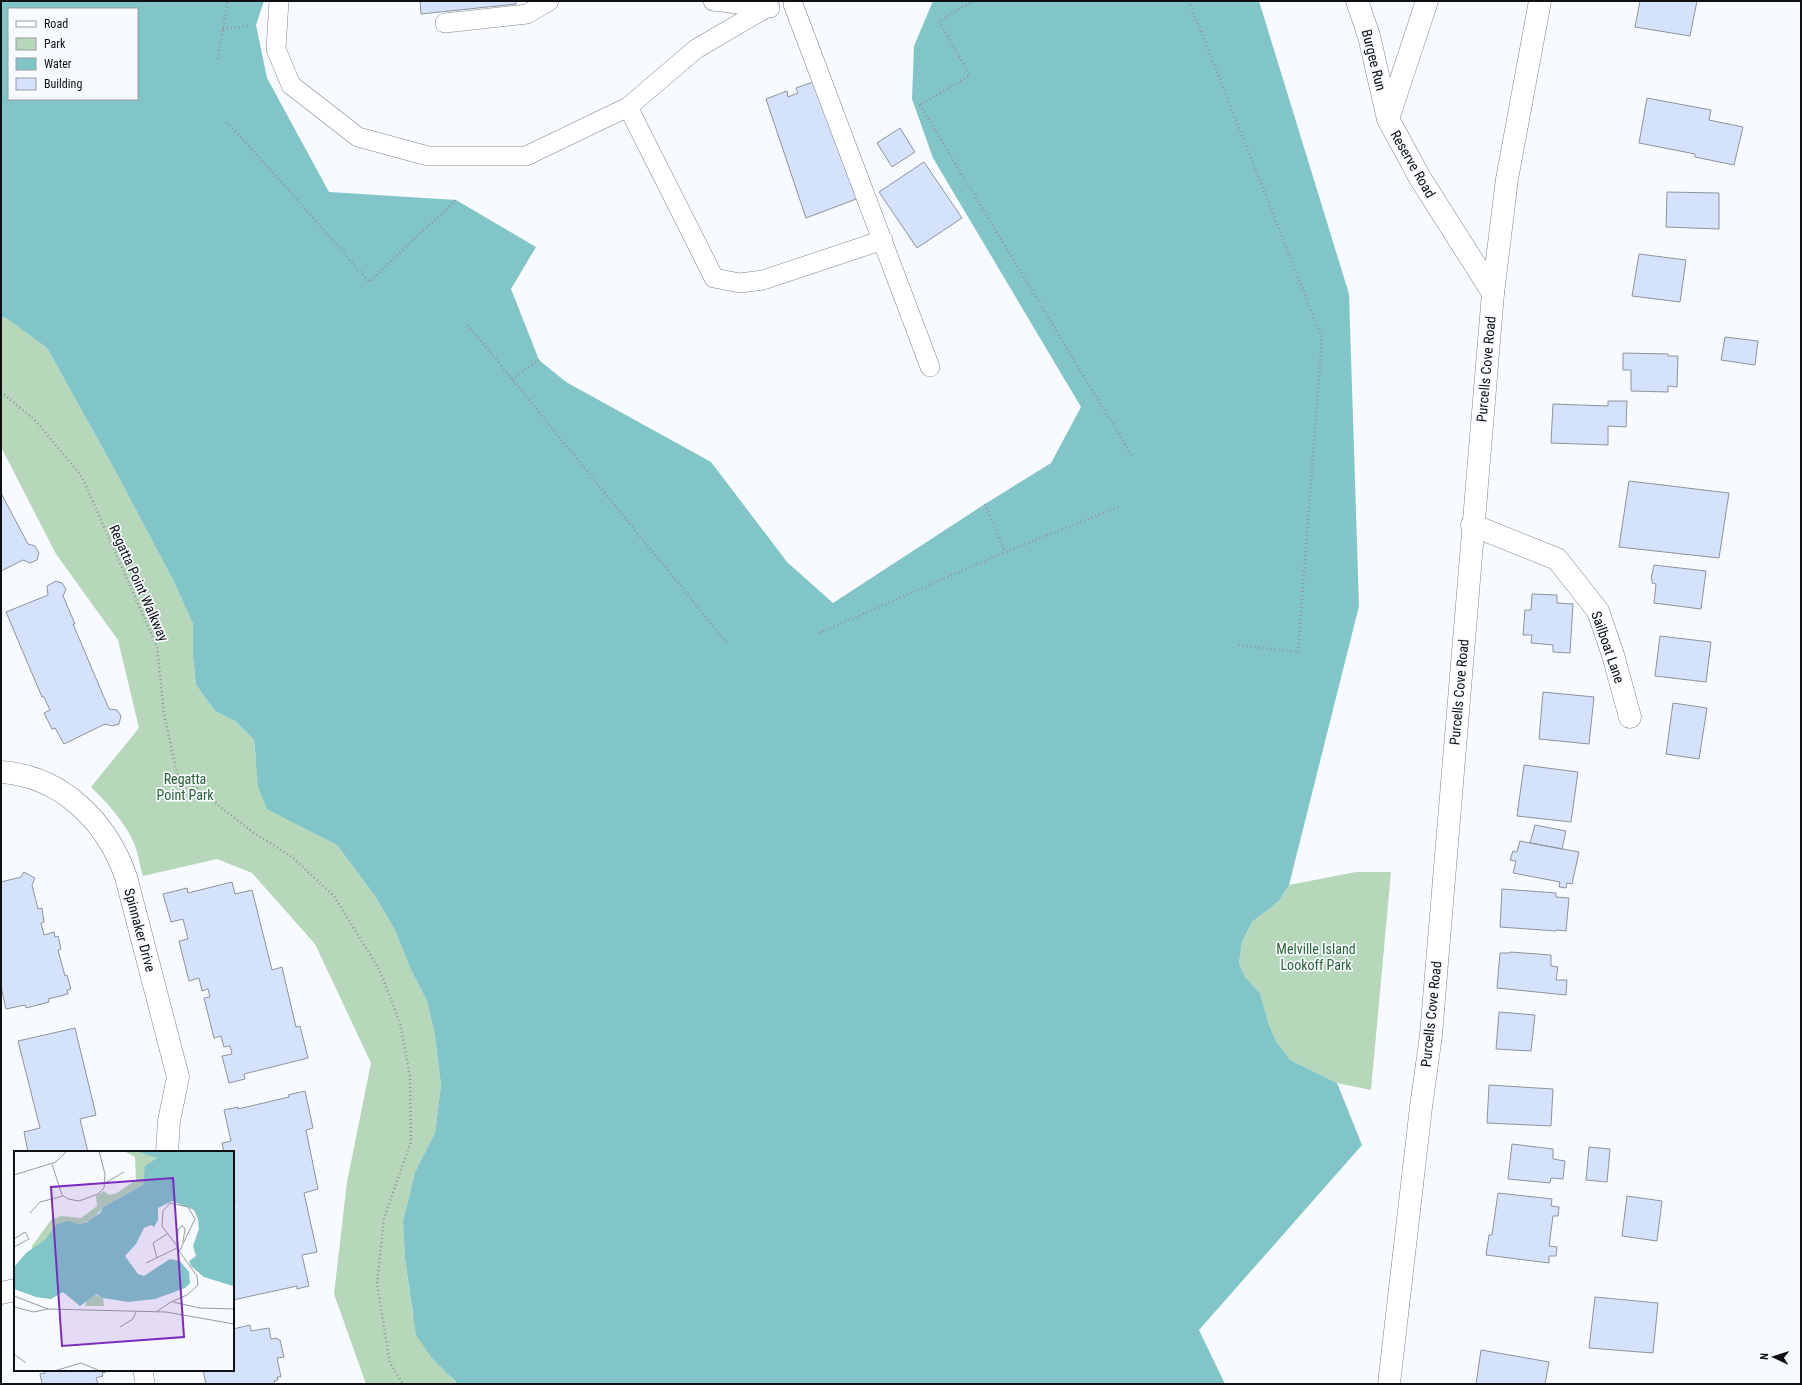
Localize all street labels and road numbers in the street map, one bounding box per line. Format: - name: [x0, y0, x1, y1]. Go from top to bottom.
- street label: Burgee Run: [1359, 28, 1389, 92]
- street label: Reserve Road: [1387, 127, 1439, 201]
- street label: Purcells Cove Road: [1473, 315, 1499, 423]
- street label: Regatta Point Walkway: [106, 522, 172, 644]
- street label: Sailboat Lane: [1588, 609, 1628, 686]
- street label: Purcells Cove Road: [1446, 638, 1472, 746]
- street label: Spinnaker Drive: [121, 886, 159, 974]
- street label: Purcells Cove Road: [1417, 960, 1445, 1068]

